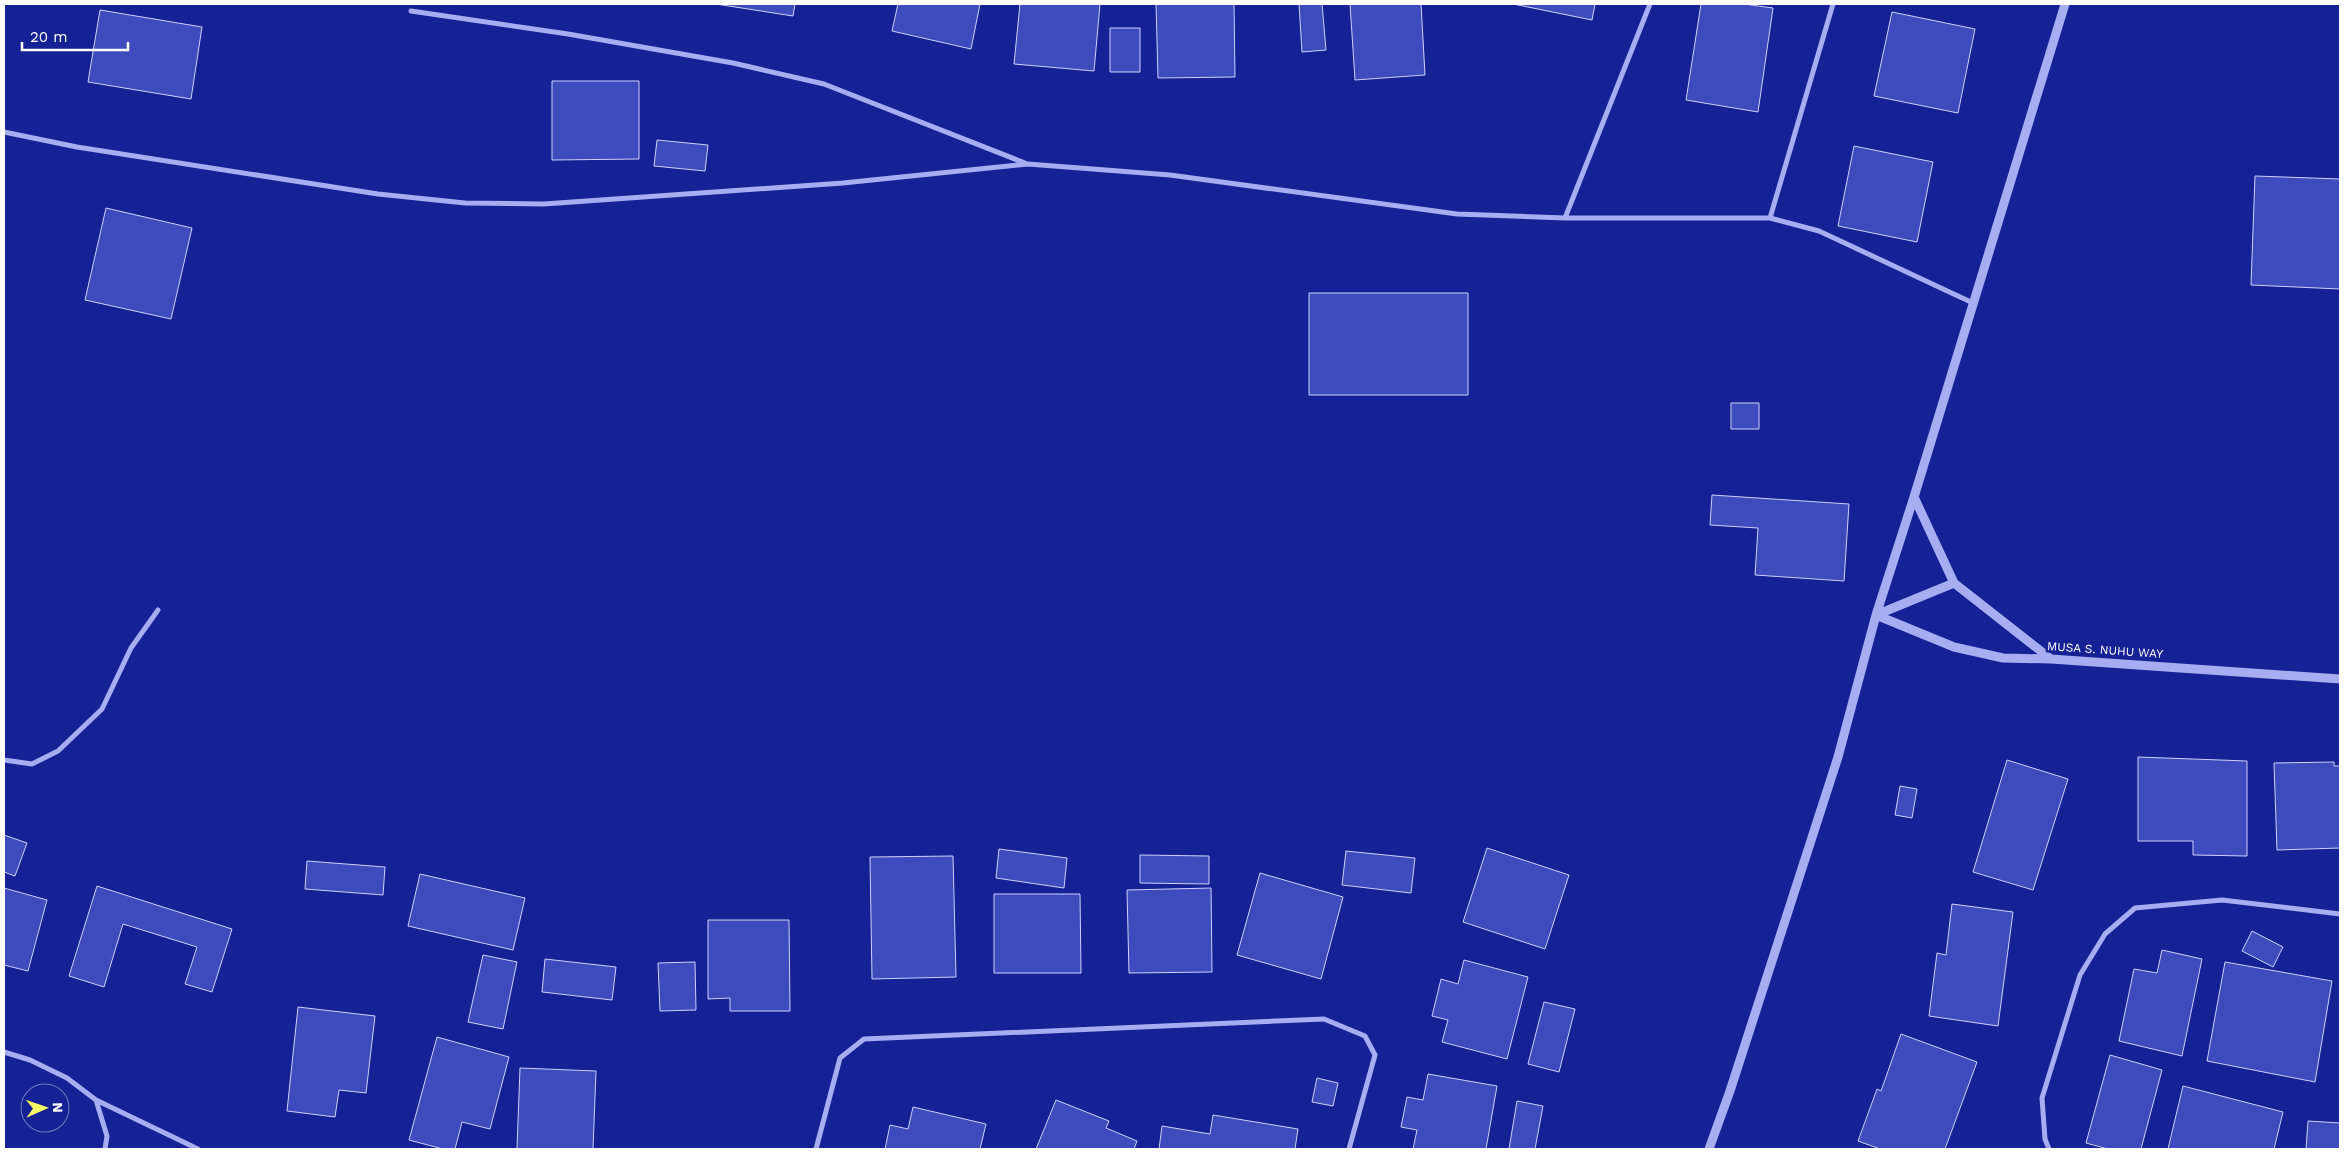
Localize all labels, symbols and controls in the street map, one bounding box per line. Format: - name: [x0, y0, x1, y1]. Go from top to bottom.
- scale bar: [22, 20, 129, 52]
- text: 20 m: [30, 28, 68, 46]
- street label: MUSA S. NUHU WAY: [2046, 639, 2164, 661]
- north arrow: [20, 1083, 70, 1133]
- text: N: [50, 1102, 66, 1113]

